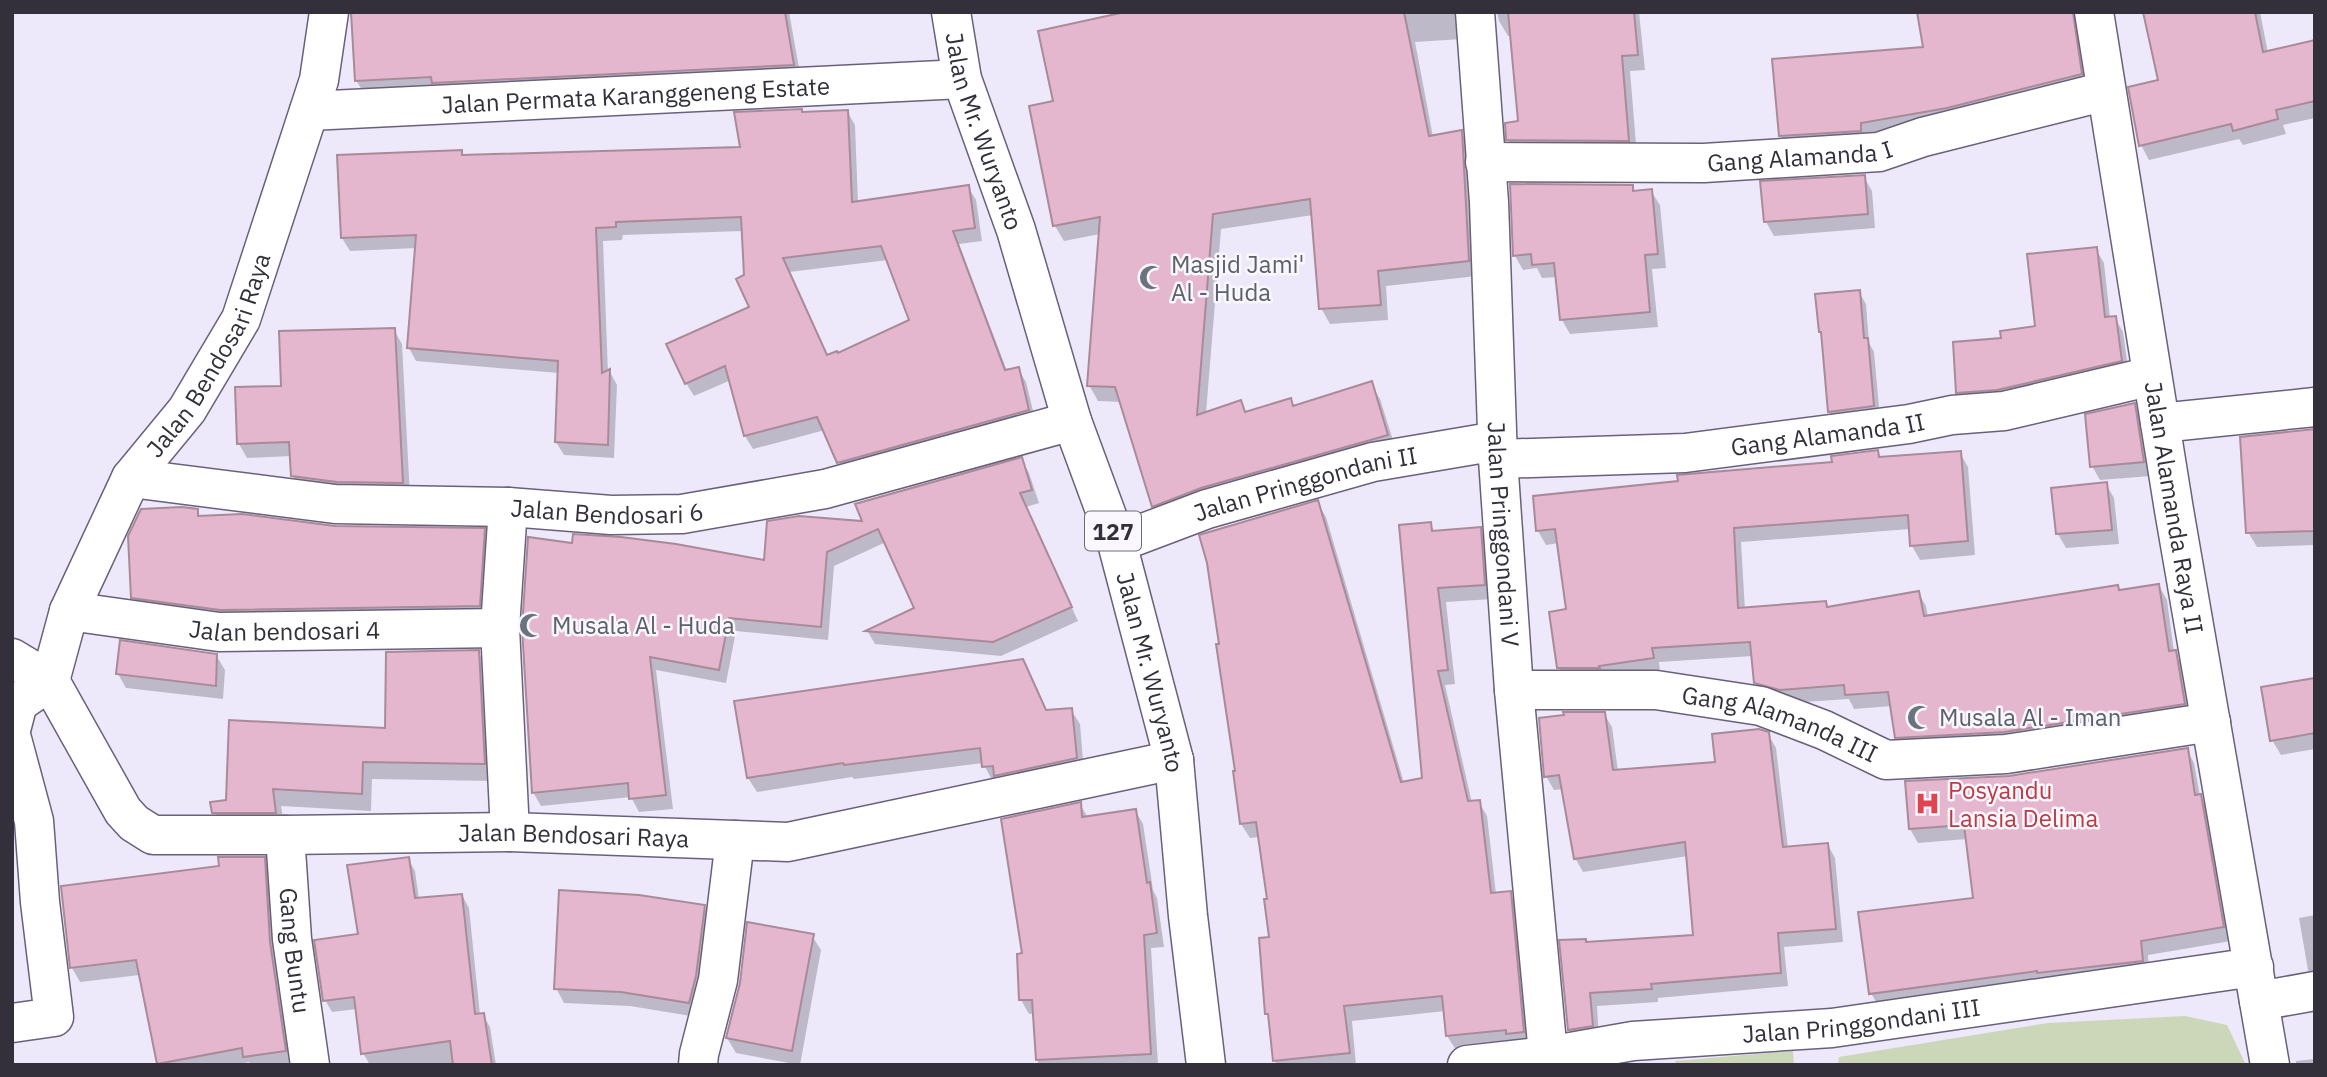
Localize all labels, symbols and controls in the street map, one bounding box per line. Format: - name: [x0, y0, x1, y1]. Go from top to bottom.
- street label: Jalan Mr. Wuryanto: [939, 30, 1031, 234]
- street label: Jalan Permata Karanggeneng Estate: [441, 69, 831, 120]
- street label: Gang Alamanda I: [1706, 132, 1897, 179]
- place label: Masjid Jami' Al - Huda: [1171, 248, 1304, 308]
- street label: Jalan Bendosari Raya: [139, 249, 278, 464]
- mosque icon: Masjid Jami' Al - Huda: [1137, 264, 1165, 292]
- street label: Jalan Alamanda Raya II: [2138, 379, 2211, 636]
- street label: Gang Alamanda II: [1729, 405, 1928, 463]
- street label: Jalan Pringgondani V: [1481, 421, 1527, 648]
- street label: Jalan Pringgondani II: [1189, 439, 1419, 529]
- street label: Jalan Bendosari 6: [510, 491, 706, 531]
- road number: 127: [1085, 512, 1141, 551]
- street label: Jalan Mr. Wuryanto: [1109, 568, 1191, 774]
- place label: Musala Al - Huda: [552, 609, 735, 641]
- mosque icon: Musala Al - Huda: [518, 611, 546, 639]
- street label: Jalan bendosari 4: [187, 612, 380, 648]
- street label: Gang Alamanda III: [1680, 678, 1883, 770]
- place label: Musala Al - Iman: [1939, 701, 2121, 733]
- mosque icon: Musala Al - Iman: [1905, 703, 1933, 731]
- place label: Posyandu Lansia Delima: [1948, 774, 2098, 834]
- hospital icon: Posyandu Lansia Delima: [1914, 790, 1942, 818]
- street label: Jalan Bendosari Raya: [458, 816, 690, 854]
- street label: Gang Buntu: [273, 887, 318, 1016]
- street label: Jalan Pringgondani III: [1741, 991, 1982, 1050]

